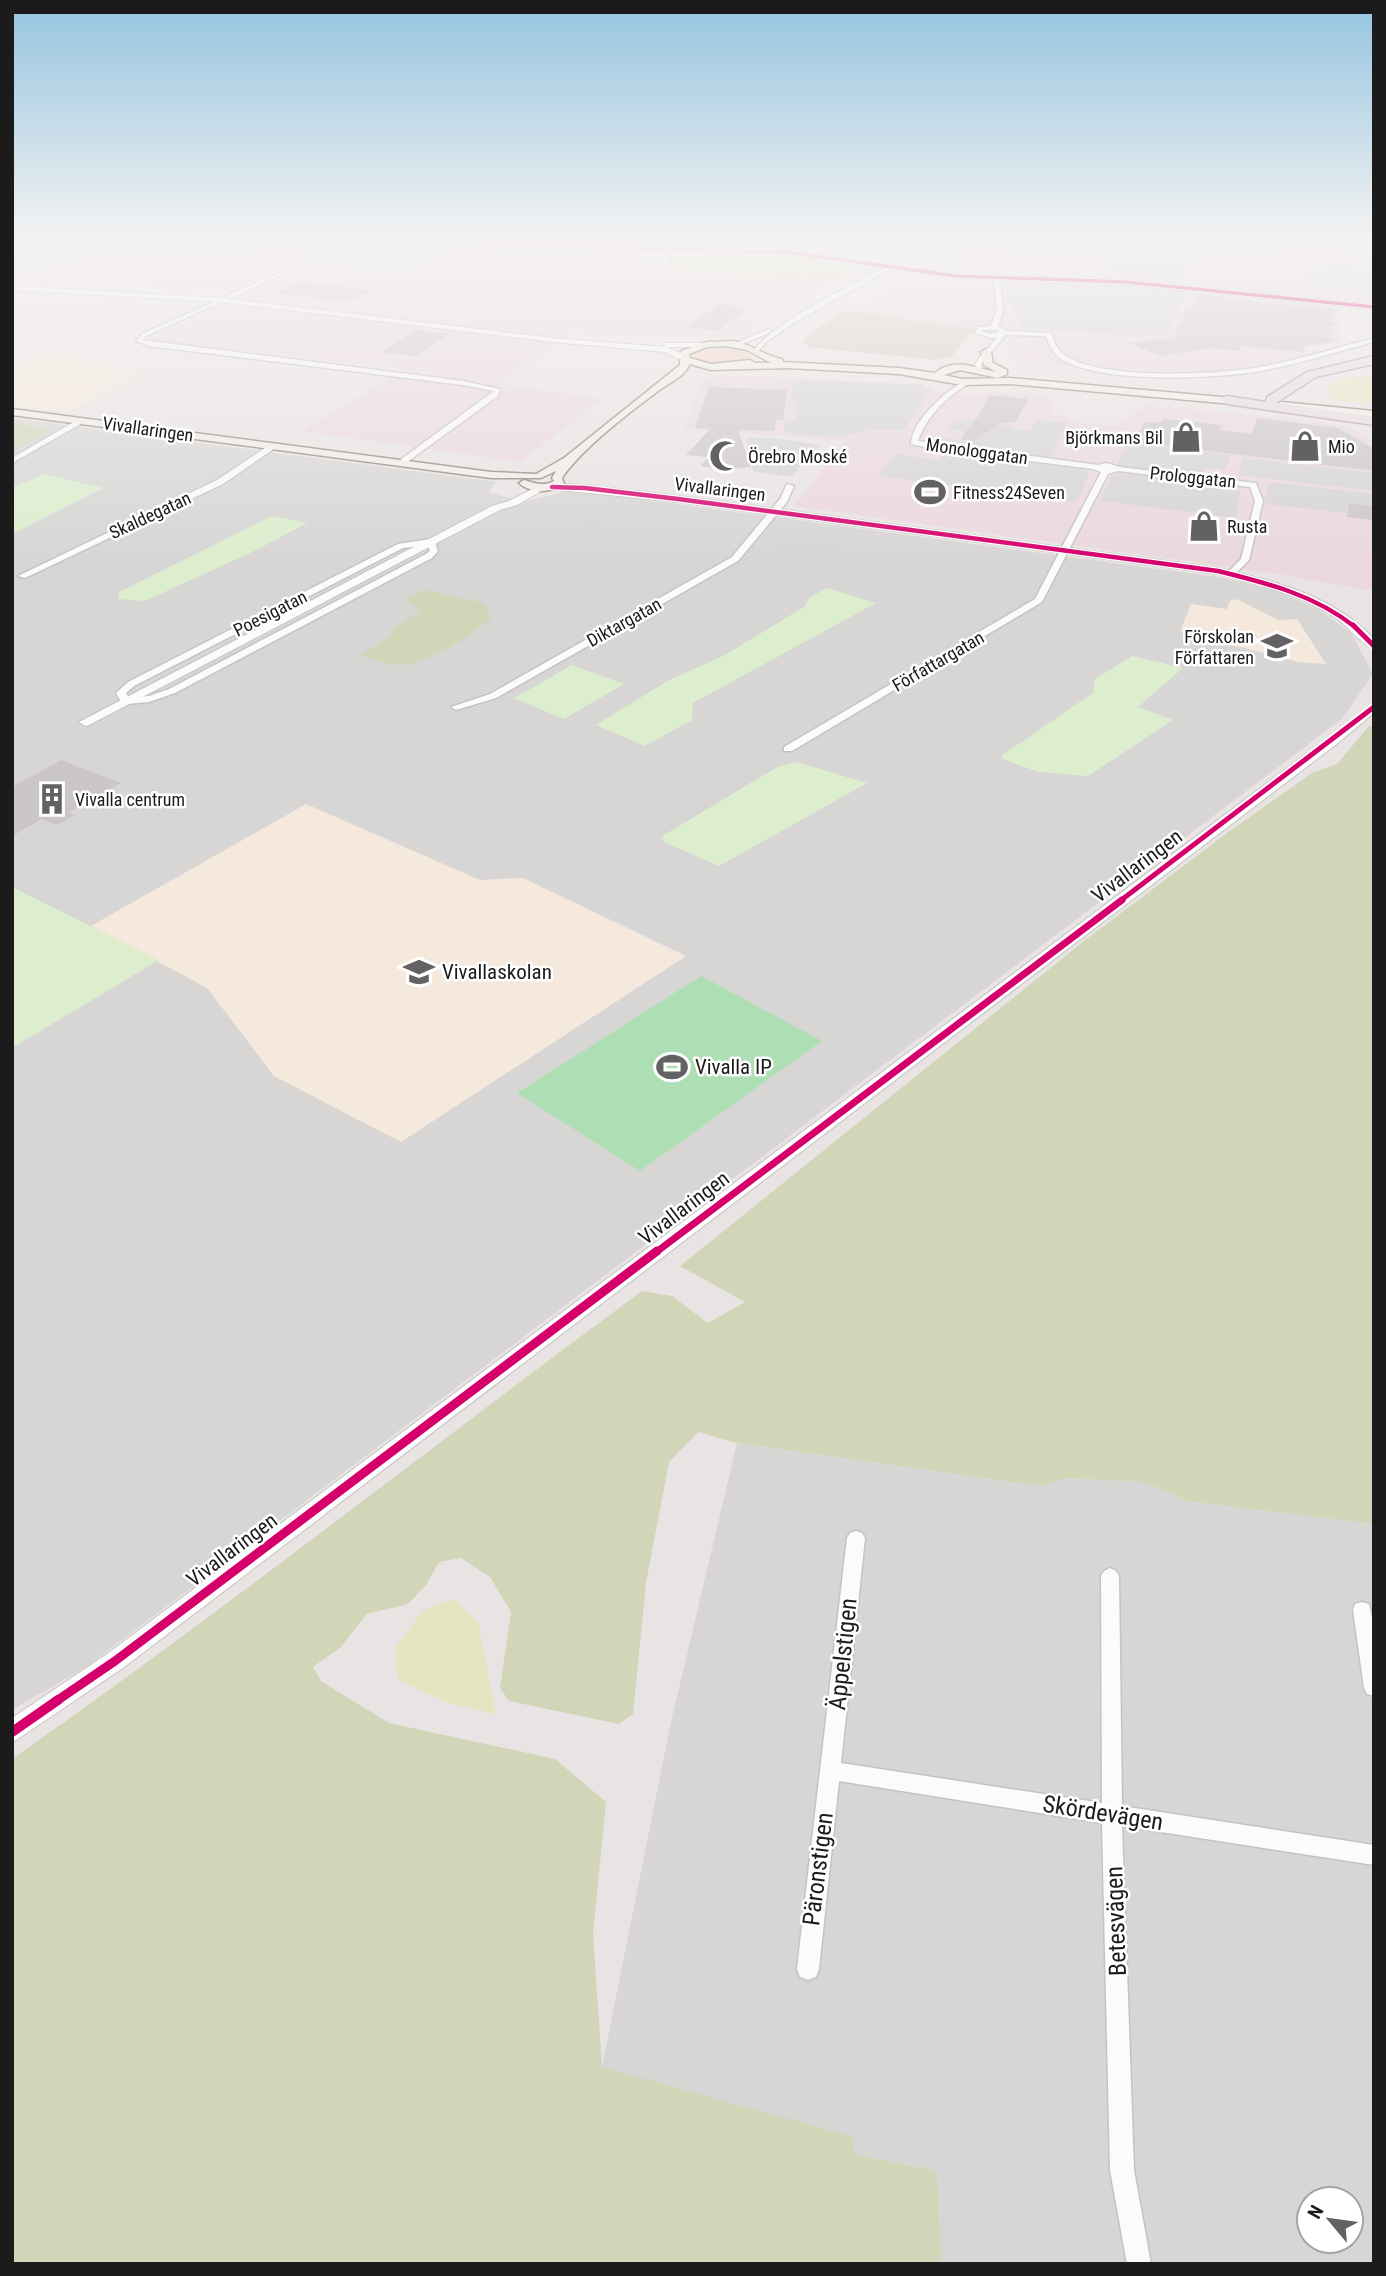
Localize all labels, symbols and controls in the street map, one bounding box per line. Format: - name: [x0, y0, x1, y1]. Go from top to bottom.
- street label: Vivallaringen: [101, 412, 195, 446]
- shop icon: Björkmans Bil: [1169, 420, 1203, 454]
- place label: Björkmans Bil: [1065, 427, 1163, 448]
- shop icon: Mio: [1288, 429, 1322, 463]
- street label: Monologgatan: [925, 433, 1029, 469]
- place label: Mio: [1328, 436, 1355, 457]
- mosque icon: Örebro Moské: [708, 439, 742, 473]
- place label: Örebro Moské: [748, 446, 847, 467]
- street label: Prologgatan: [1149, 462, 1237, 492]
- street label: Vivallaringen: [673, 473, 767, 505]
- sports icon: Fitness24Seven: [913, 475, 947, 509]
- place label: Fitness24Seven: [953, 482, 1065, 503]
- street label: Skaldegatan: [106, 487, 194, 543]
- shop icon: Rusta: [1187, 509, 1221, 543]
- place label: Rusta: [1227, 516, 1267, 537]
- street label: Poesigatan: [230, 586, 310, 640]
- street label: Diktargatan: [583, 593, 665, 651]
- street label: Författargatan: [888, 626, 988, 696]
- place label: Förskolan Författaren: [1175, 626, 1254, 668]
- school or university icon: Förskolan Författaren: [1260, 629, 1294, 663]
- building icon: Vivalla centrum: [35, 782, 69, 816]
- place label: Vivalla centrum: [75, 789, 185, 810]
- street label: Vivallaringen: [1087, 824, 1187, 908]
- school or university icon: Vivallaskolan: [402, 955, 436, 989]
- place label: Vivallaskolan: [442, 960, 552, 984]
- sports icon: Vivalla IP: [655, 1050, 689, 1084]
- place label: Vivalla IP: [695, 1055, 772, 1079]
- street label: Vivallaringen: [634, 1166, 734, 1250]
- street label: Vivallaringen: [182, 1508, 282, 1592]
- street label: Äppelstigen: [823, 1597, 863, 1711]
- street label: Skördevägen: [1041, 1790, 1165, 1836]
- street label: Päronstigen: [797, 1811, 839, 1927]
- street label: Betesvägen: [1100, 1866, 1132, 1976]
- north arrow: [1295, 2185, 1365, 2255]
- text: N: [1303, 2201, 1328, 2223]

